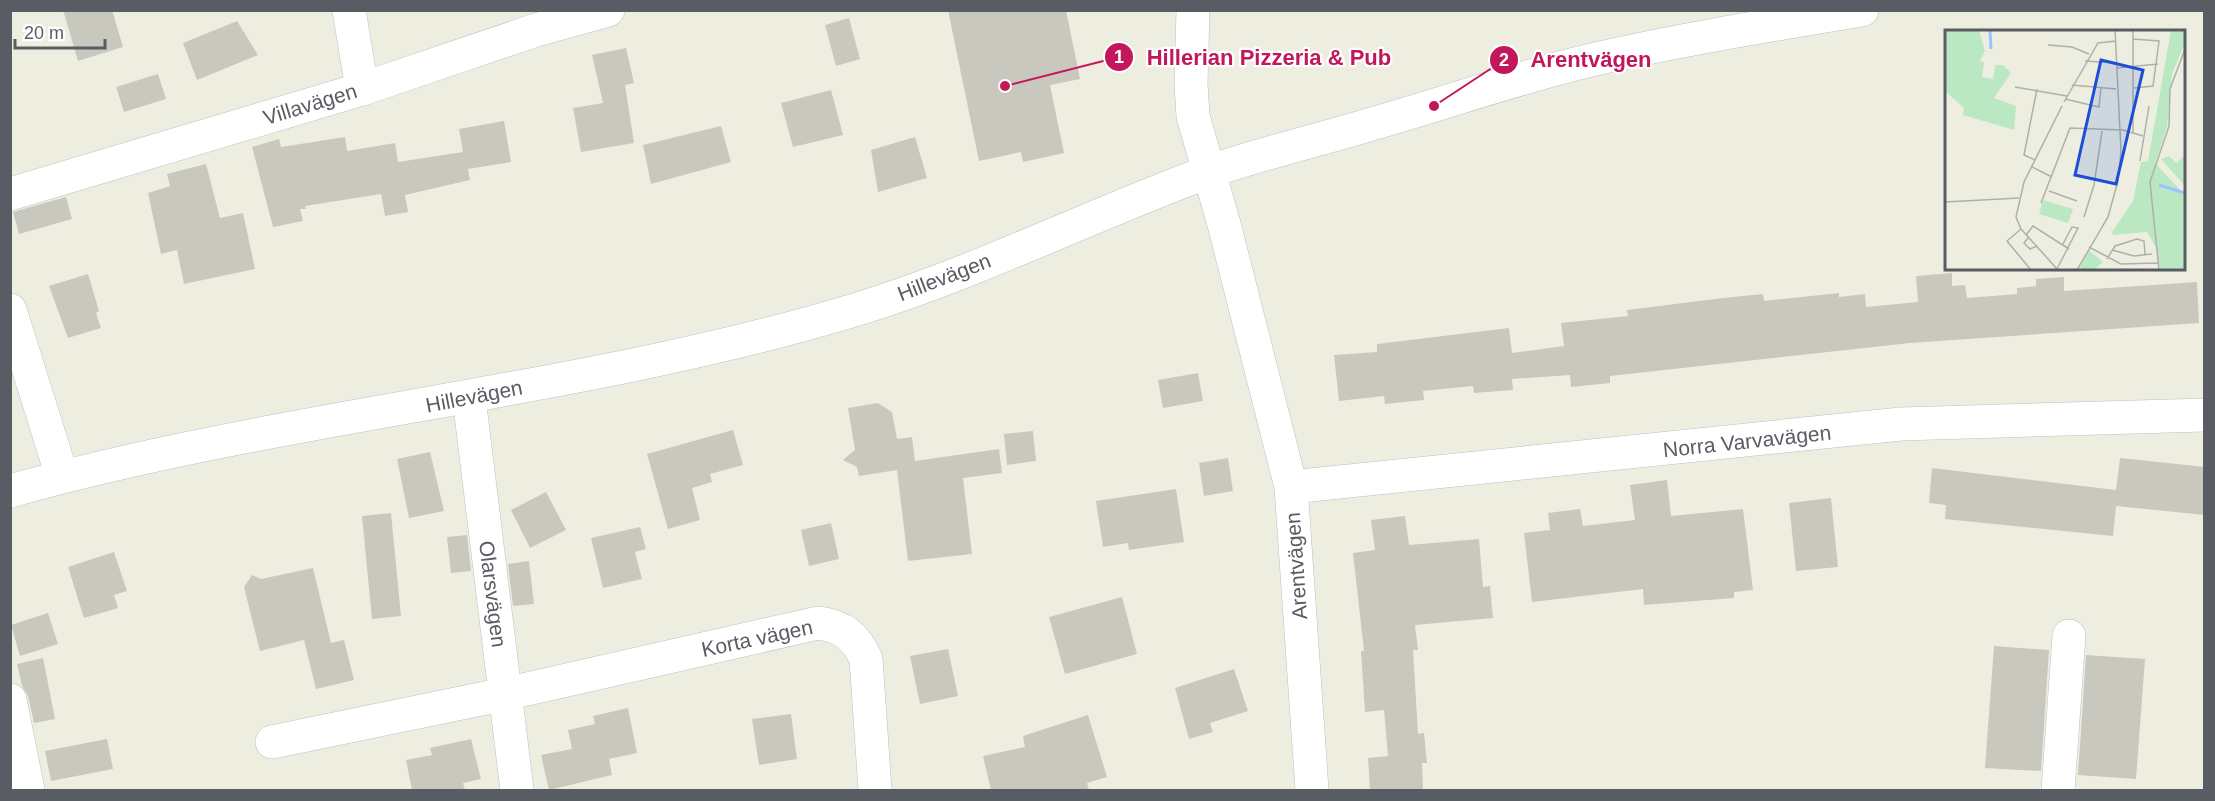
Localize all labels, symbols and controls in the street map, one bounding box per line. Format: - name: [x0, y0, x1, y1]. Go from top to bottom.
- scale bar: [15, 12, 105, 50]
- text: 20 m: [24, 23, 64, 43]
- inset map: [1945, 30, 2185, 270]
- callout: Hillerian Pizzeria & Pub: [1104, 37, 1403, 77]
- callout: Arentvägen: [1489, 40, 1664, 80]
- text: Hillerian Pizzeria & Pub: [1147, 45, 1391, 70]
- text: 1: [1114, 47, 1124, 67]
- text: Arentvägen: [1530, 47, 1652, 72]
- text: 2: [1499, 50, 1509, 70]
- street label: Villavägen: [260, 79, 360, 129]
- street label: Hillevägen: [894, 249, 994, 305]
- street label: Hillevägen: [424, 375, 524, 417]
- street label: Norra Varvavägen: [1662, 421, 1832, 461]
- street label: Arentvägen: [1281, 512, 1311, 620]
- street label: Olarsvägen: [475, 539, 511, 649]
- street label: Korta vägen: [699, 615, 815, 661]

